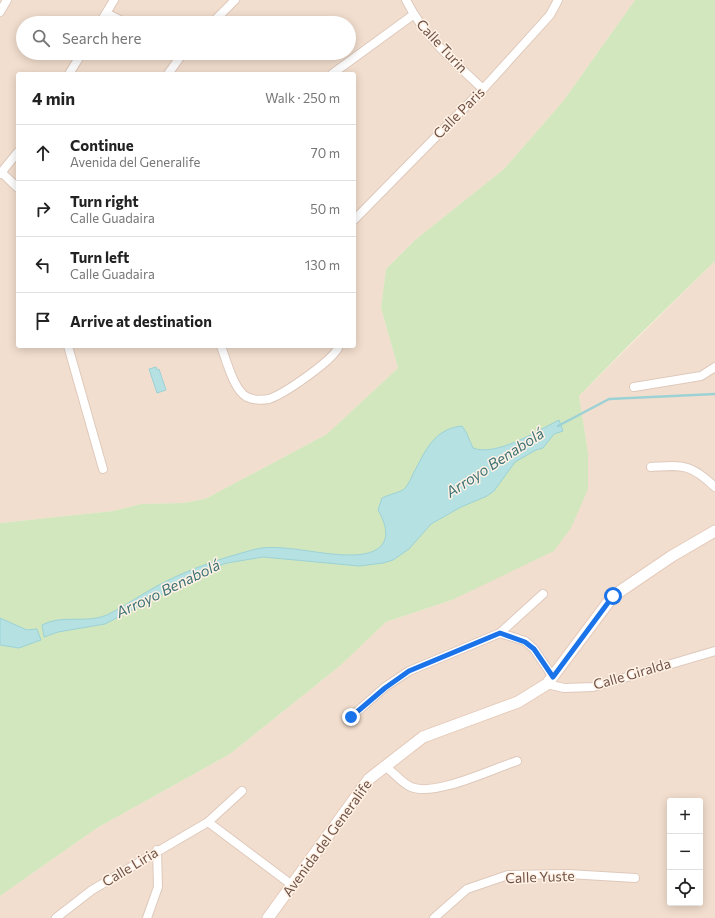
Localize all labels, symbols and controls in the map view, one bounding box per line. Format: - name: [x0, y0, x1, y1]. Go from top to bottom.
- street label: Calle Turin: [413, 15, 471, 76]
- search box: [16, 16, 356, 60]
- icon: search: [30, 27, 52, 49]
- text: Search here: [62, 29, 141, 47]
- street label: Calle Paris: [429, 83, 488, 142]
- text: 4 min: [32, 88, 75, 109]
- text: Walk · 250 m: [265, 90, 340, 106]
- text: Continue: [70, 136, 134, 154]
- icon: ahead: [32, 142, 54, 164]
- text: 70 m: [311, 145, 340, 161]
- text: Avenida del Generalife: [70, 154, 200, 170]
- text: Turn right: [70, 192, 139, 210]
- icon: right: [32, 198, 54, 220]
- text: 50 m: [310, 201, 340, 217]
- text: Calle Guadaira: [70, 210, 155, 226]
- text: Turn left: [70, 248, 129, 266]
- icon: left: [32, 254, 54, 276]
- text: 130 m: [305, 257, 340, 273]
- text: Calle Guadaira: [70, 266, 155, 282]
- icon: arrive: [32, 310, 54, 332]
- text: Arrive at destination: [70, 312, 212, 330]
- water label: Arroyo Benabolá: [441, 424, 547, 501]
- water label: Arroyo Benabolá: [112, 555, 223, 621]
- route start: [604, 587, 622, 605]
- street label: Calle Giralda: [591, 654, 673, 693]
- route end: [342, 708, 360, 726]
- street label: Avenida del Generalife: [278, 776, 375, 900]
- map controls: [667, 798, 703, 906]
- button: +: [667, 798, 703, 834]
- button: −: [667, 834, 703, 870]
- street label: Calle Liria: [99, 843, 161, 890]
- street label: Calle Yuste: [505, 867, 575, 886]
- button: locate: [667, 870, 703, 906]

